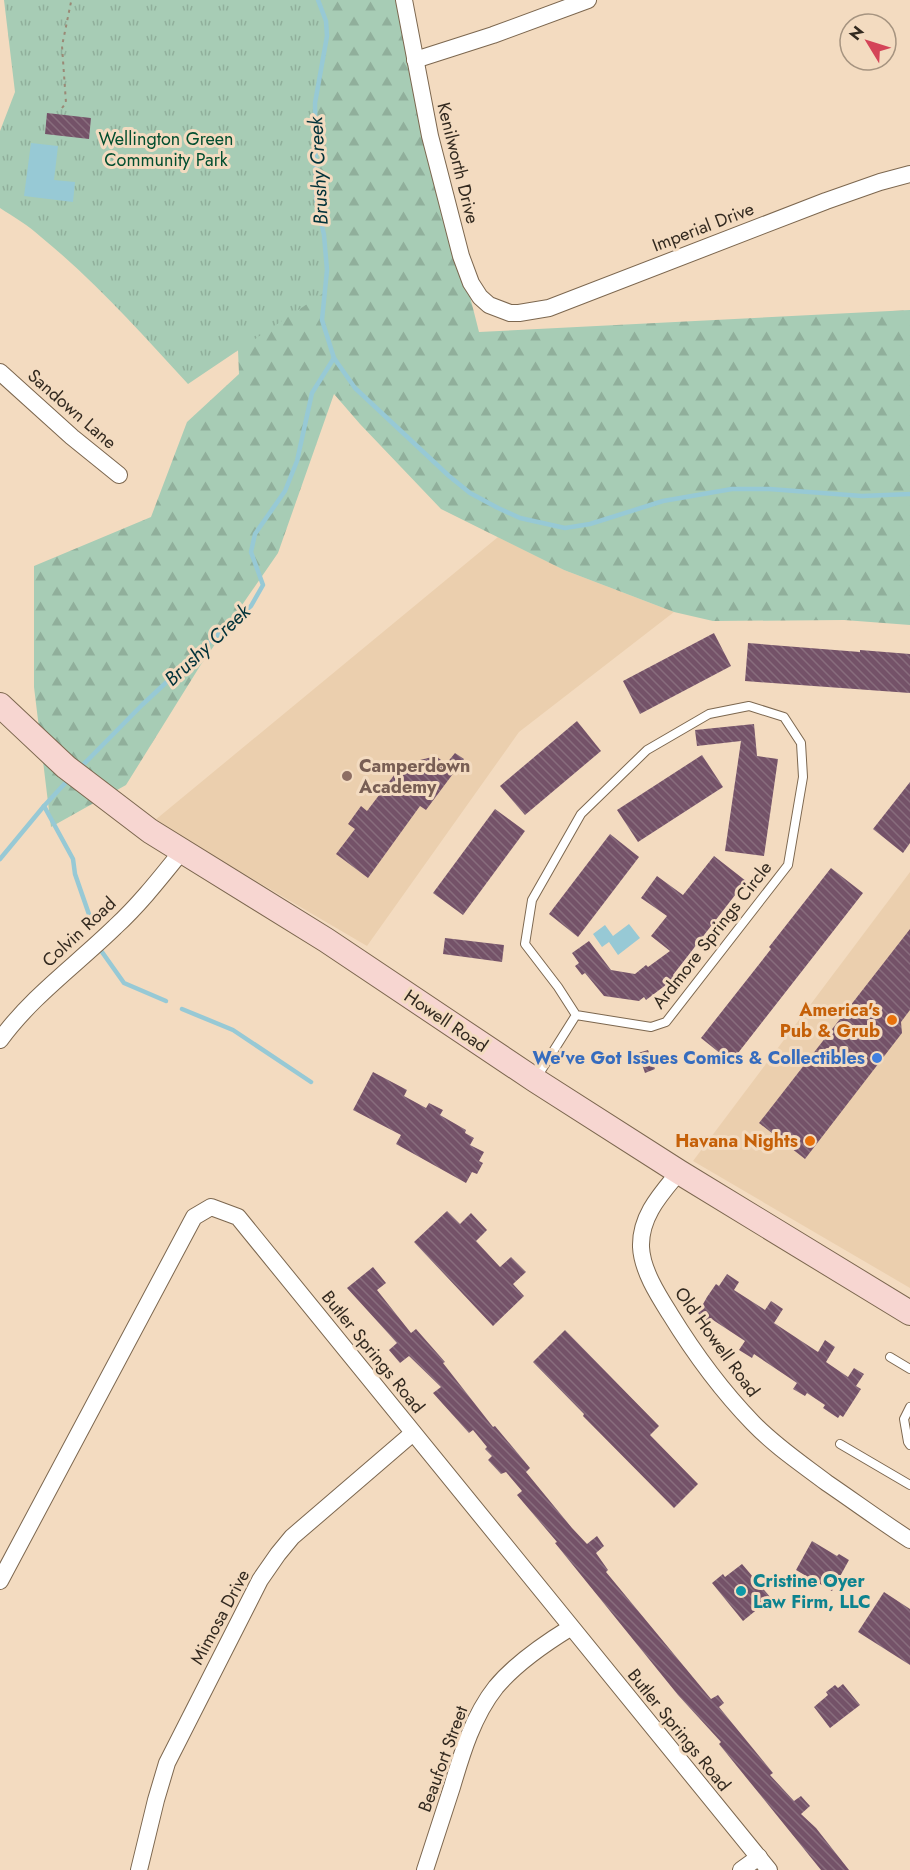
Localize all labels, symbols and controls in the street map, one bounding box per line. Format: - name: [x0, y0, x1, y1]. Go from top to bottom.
- north arrow: [838, 12, 898, 72]
- text: N: [844, 21, 870, 45]
- street label: Kenilworth Drive: [430, 100, 486, 226]
- water label: Brushy Creek: [301, 115, 336, 226]
- park label: Wellington Green Community Park: [98, 126, 234, 173]
- street label: Imperial Drive: [648, 196, 758, 258]
- street label: Sandown Lane: [22, 363, 122, 455]
- water label: Brushy Creek: [158, 597, 258, 693]
- place label: Camperdown Academy: [358, 753, 470, 800]
- marker: Camperdown Academy: [340, 769, 354, 783]
- street label: Ardmore Springs Circle: [646, 856, 778, 1014]
- street label: Colvin Road: [36, 891, 122, 973]
- street label: Howell Road: [399, 983, 493, 1059]
- place label: America's Pub & Grub: [780, 997, 880, 1044]
- marker: America's Pub & Grub: [885, 1013, 899, 1027]
- place label: We've Got Issues Comics & Collectibles: [532, 1045, 865, 1071]
- marker: We've Got Issues Comics & Collectibles: [870, 1051, 884, 1065]
- place label: Havana Nights: [675, 1128, 798, 1154]
- marker: Havana Nights: [803, 1134, 817, 1148]
- street label: Old Howell Road: [668, 1282, 766, 1402]
- street label: Butler Springs Road: [315, 1285, 431, 1419]
- street label: Mimosa Drive: [184, 1565, 256, 1669]
- place label: Cristine Oyer Law Firm, LLC: [753, 1568, 871, 1615]
- marker: Cristine Oyer Law Firm, LLC: [734, 1584, 748, 1598]
- street label: Butler Springs Road: [621, 1663, 737, 1797]
- street label: Beaufort Street: [412, 1702, 474, 1816]

